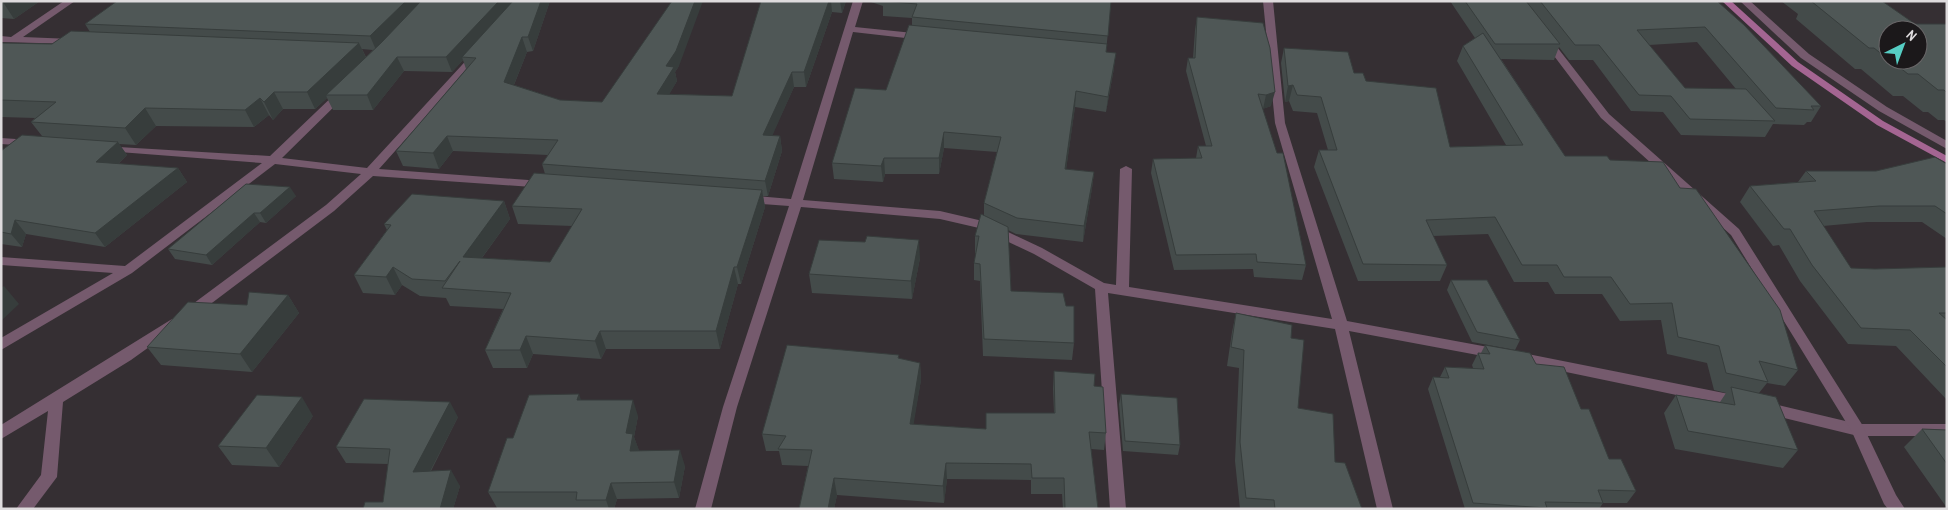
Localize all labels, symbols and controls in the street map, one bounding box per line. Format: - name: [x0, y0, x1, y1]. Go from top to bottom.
- north arrow: [1878, 20, 1928, 70]
- text: N: [1903, 26, 1921, 45]

